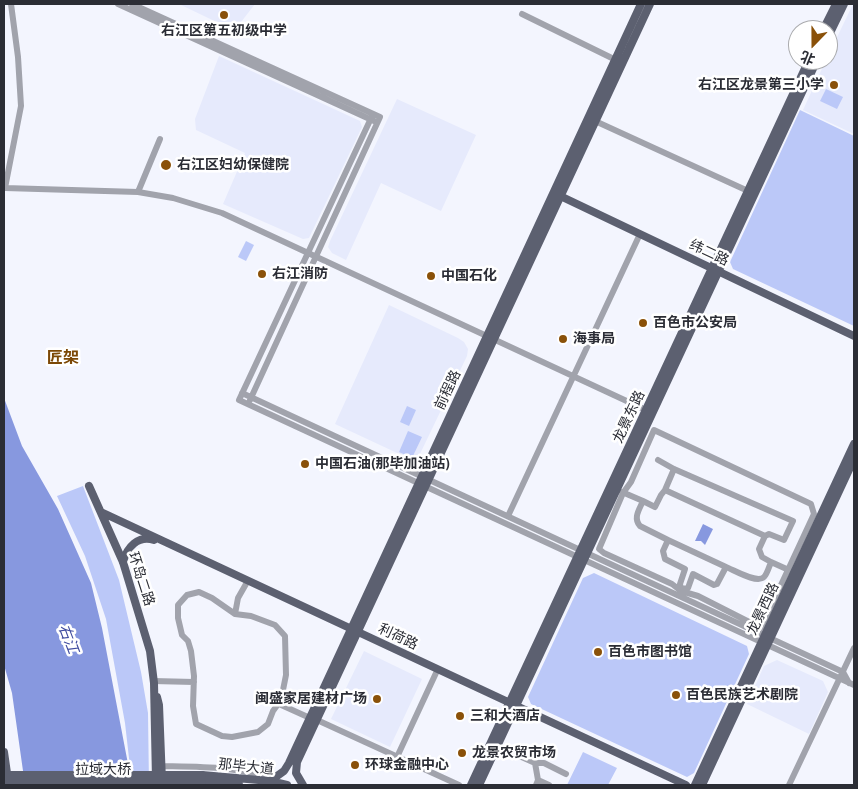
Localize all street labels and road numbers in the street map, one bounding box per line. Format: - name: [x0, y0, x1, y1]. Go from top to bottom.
- street label: 纬二路: [686, 237, 732, 269]
- street label: 前程路: [432, 367, 464, 413]
- street label: 龙景东路: [610, 388, 648, 446]
- street label: 环岛二路: [124, 550, 158, 608]
- street label: 龙景西路: [744, 580, 782, 638]
- street label: 利荷路: [375, 621, 421, 653]
- street label: 那毕大道: [217, 756, 275, 778]
- street label: 拉域大桥: [75, 762, 131, 778]

